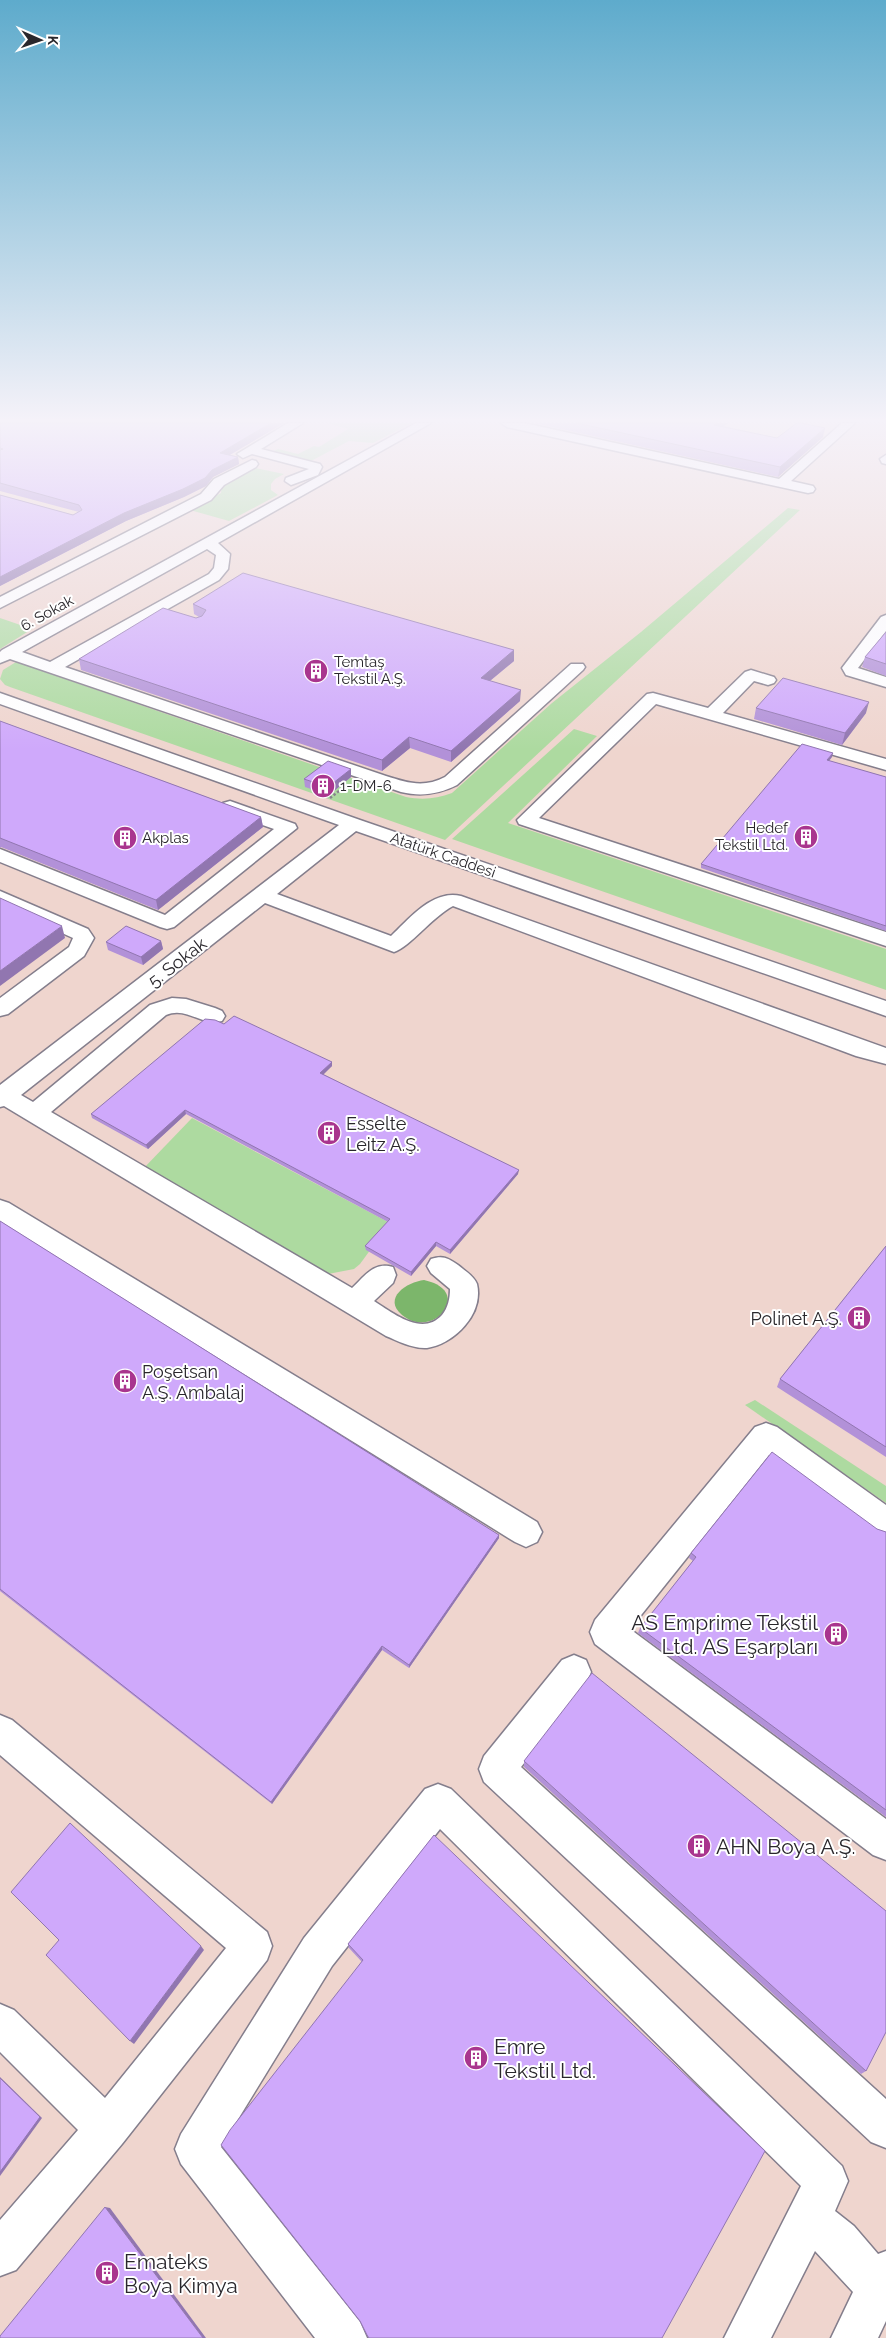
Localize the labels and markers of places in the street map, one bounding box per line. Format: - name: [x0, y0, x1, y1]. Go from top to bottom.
- place label: Temtaş Tekstil A.Ş.: [334, 653, 406, 688]
- building icon: Temtaş Tekstil A.Ş.: [303, 658, 329, 684]
- building icon: 1-DM-6: [310, 773, 336, 799]
- place label: 1-DM-6: [340, 777, 392, 795]
- place label: Hedef Tekstil Ltd.: [715, 819, 789, 854]
- building icon: Hedef Tekstil Ltd.: [793, 824, 819, 850]
- building icon: Akplas: [112, 825, 138, 851]
- place label: Akplas: [142, 829, 189, 847]
- place label: Esselte Leitz A.Ş.: [346, 1113, 420, 1155]
- building icon: Esselte Leitz A.Ş.: [316, 1120, 342, 1146]
- building icon: Polinet A.Ş.: [846, 1305, 872, 1331]
- place label: Polinet A.Ş.: [751, 1308, 842, 1329]
- place label: Poşetsan A.Ş. Ambalaj: [142, 1361, 244, 1403]
- building icon: Poşetsan A.Ş. Ambalaj: [112, 1368, 138, 1394]
- place label: AS Emprime Tekstil Ltd. AS Eşarpları: [631, 1610, 818, 1659]
- building icon: AS Emprime Tekstil Ltd. AS Eşarpları: [823, 1621, 849, 1647]
- building icon: AHN Boya A.Ş.: [686, 1833, 712, 1859]
- place label: AHN Boya A.Ş.: [716, 1834, 855, 1859]
- place label: Emre Tekstil Ltd.: [494, 2034, 596, 2083]
- building icon: Emre Tekstil Ltd.: [463, 2045, 489, 2071]
- place label: Emateks Boya Kimya: [124, 2249, 238, 2298]
- building icon: Emateks Boya Kimya: [94, 2260, 120, 2286]

